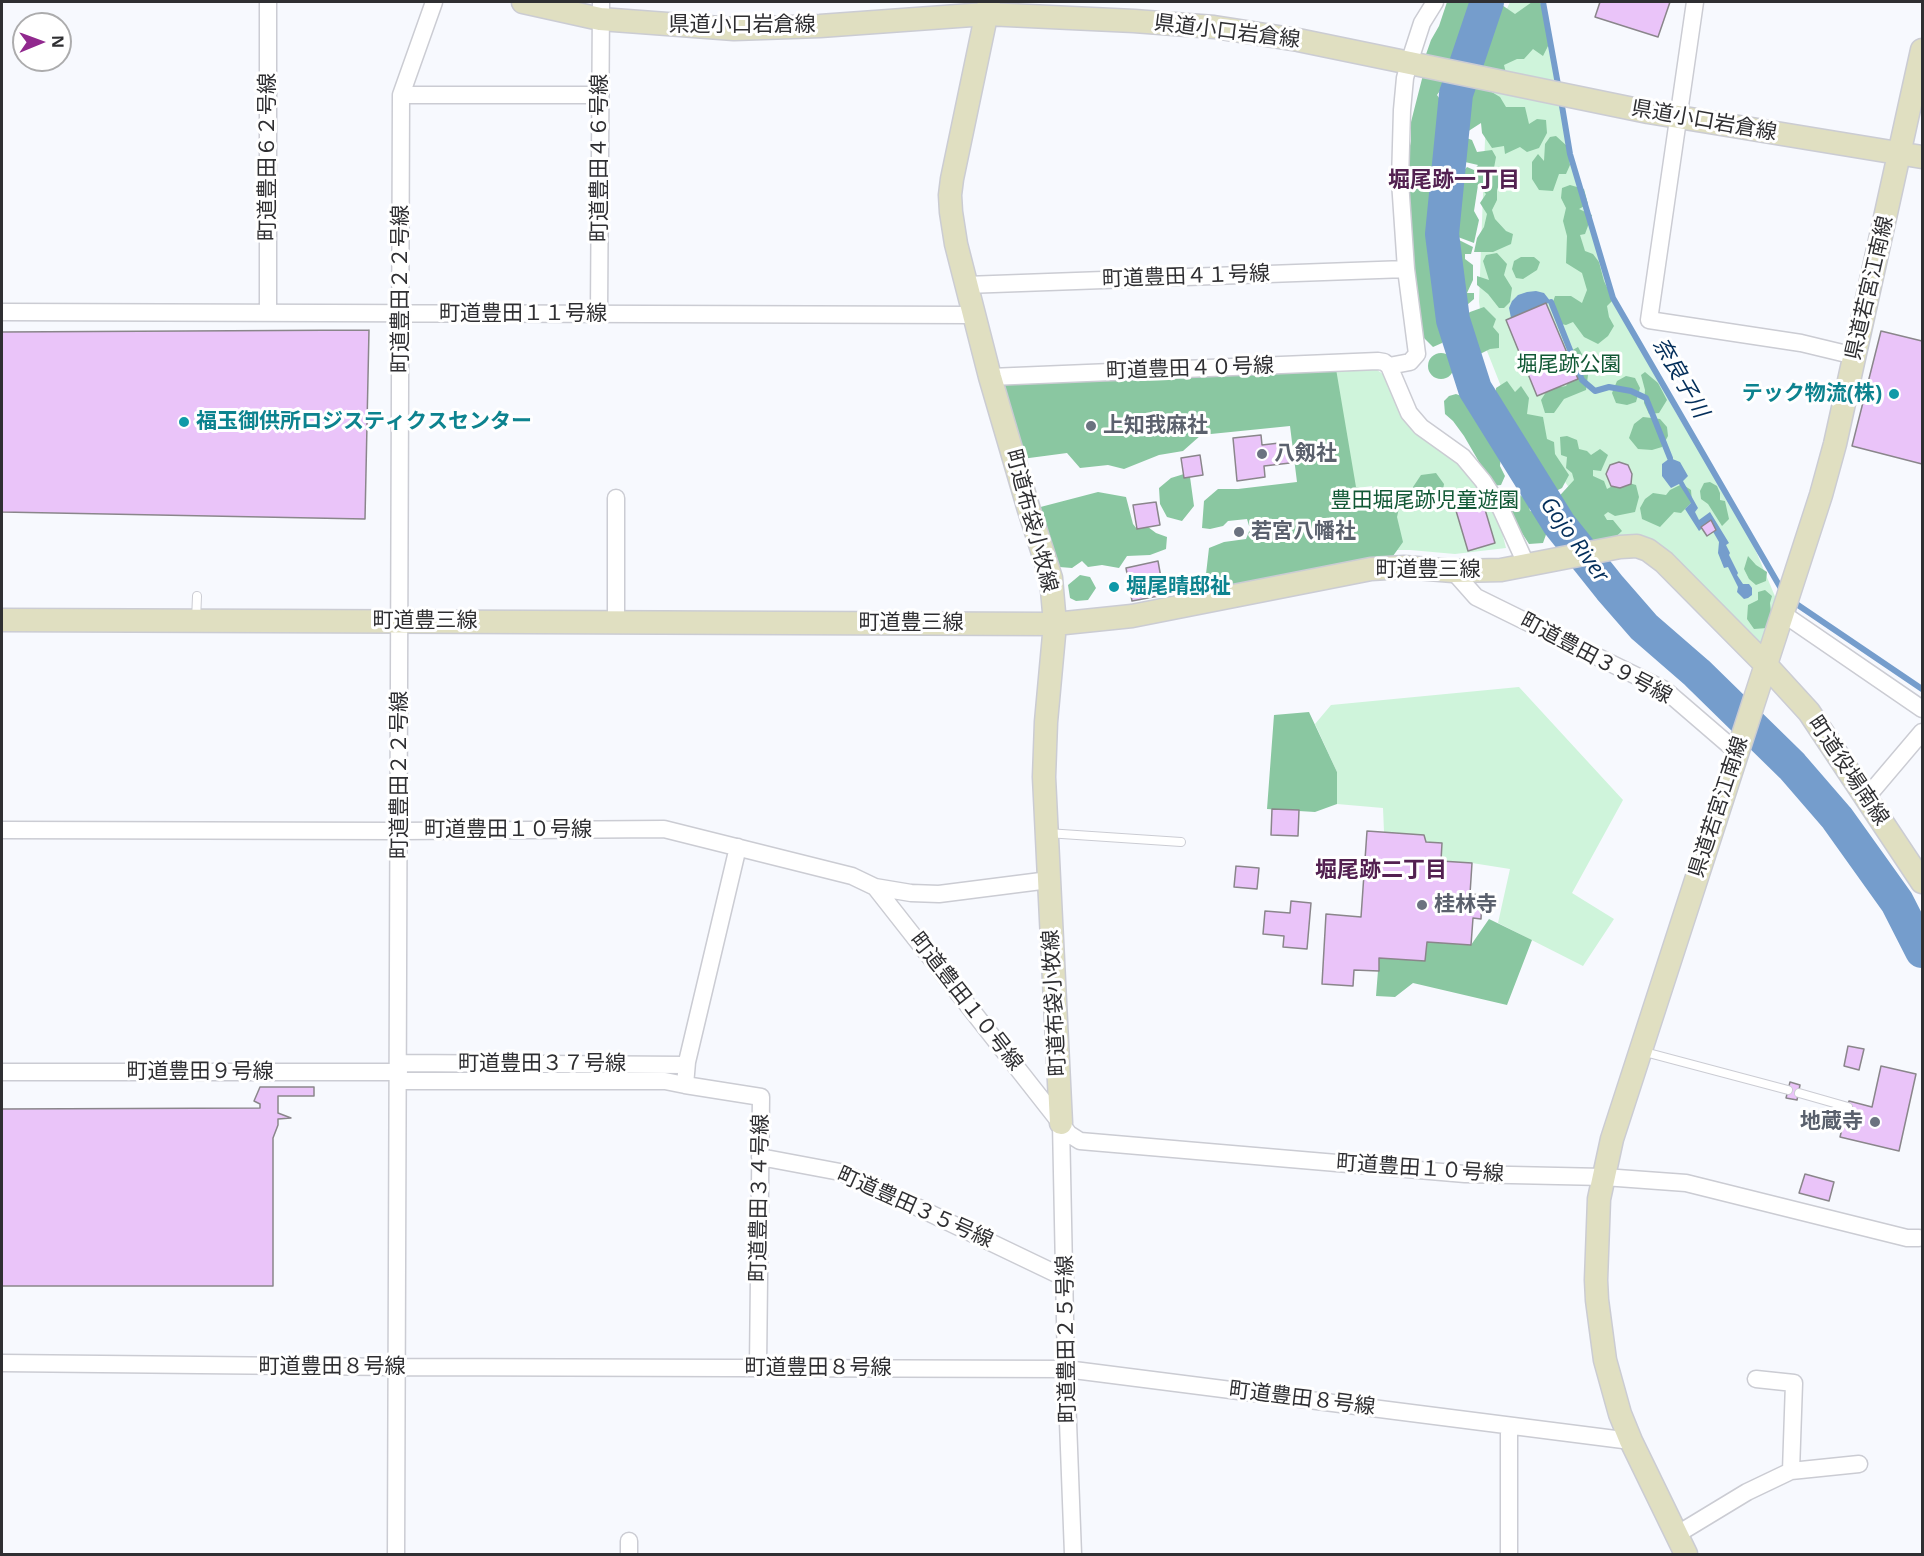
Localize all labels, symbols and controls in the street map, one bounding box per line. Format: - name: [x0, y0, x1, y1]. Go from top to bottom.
- street label: 県道小口岩倉線: [1153, 11, 1301, 53]
- north arrow: [12, 12, 72, 72]
- street label: 県道小口岩倉線: [669, 12, 815, 38]
- text: N: [47, 35, 69, 48]
- street label: 町道豊田６２号線: [255, 73, 281, 241]
- street label: 町道豊田４６号線: [587, 74, 613, 242]
- street label: 県道小口岩倉線: [1629, 96, 1779, 146]
- district label: 堀尾跡一丁目: [1388, 168, 1520, 194]
- street label: 町道豊田２２号線: [388, 205, 414, 373]
- street label: 県道若宮江南線: [1841, 214, 1899, 362]
- street label: 町道豊田４１号線: [1102, 261, 1270, 293]
- street label: 町道豊田１１号線: [439, 301, 607, 327]
- water label: 奈良子川: [1647, 333, 1713, 423]
- park label: 堀尾跡公園: [1517, 352, 1621, 378]
- street label: 町道豊田４０号線: [1106, 353, 1274, 385]
- place label: テック物流(株): [1742, 381, 1882, 407]
- marker: テック物流(株): [1887, 387, 1901, 401]
- place label: 福玉御供所ロジスティクスセンター: [196, 409, 532, 435]
- place label: 上知我麻社: [1103, 413, 1208, 439]
- marker: 福玉御供所ロジスティクスセンター: [177, 415, 191, 429]
- marker: 上知我麻社: [1084, 419, 1098, 433]
- place label: 八剱社: [1274, 441, 1337, 467]
- street label: 町道布袋小牧線: [1000, 447, 1062, 595]
- marker: 八剱社: [1255, 447, 1269, 461]
- park label: 豊田堀尾跡児童遊園: [1331, 488, 1519, 514]
- water label: Gojo River: [1534, 492, 1614, 588]
- place label: 若宮八幡社: [1251, 519, 1356, 545]
- marker: 若宮八幡社: [1232, 525, 1246, 539]
- street label: 町道豊三線: [1376, 557, 1480, 583]
- place label: 堀尾晴邸祉: [1126, 574, 1231, 600]
- marker: 堀尾晴邸祉: [1107, 580, 1121, 594]
- street label: 町道豊三線: [373, 608, 477, 634]
- street label: 町道豊田３９号線: [1516, 608, 1676, 710]
- street label: 町道豊三線: [859, 610, 963, 636]
- street label: 町道豊田２２号線: [387, 691, 413, 859]
- street label: 町道役場南線: [1802, 712, 1894, 830]
- street label: 県道若宮江南線: [1684, 733, 1754, 881]
- street label: 町道豊田１０号線: [424, 817, 592, 843]
- district label: 堀尾跡二丁目: [1315, 858, 1447, 884]
- place label: 桂林寺: [1434, 892, 1497, 918]
- marker: 桂林寺: [1415, 898, 1429, 912]
- street label: 町道豊田１０号線: [904, 928, 1028, 1076]
- street label: 町道布袋小牧線: [1039, 929, 1071, 1077]
- street label: 町道豊田３７号線: [458, 1051, 626, 1077]
- street label: 町道豊田９号線: [127, 1059, 273, 1085]
- place label: 地蔵寺: [1800, 1109, 1863, 1135]
- street label: 町道豊田３４号線: [746, 1114, 774, 1282]
- marker: 地蔵寺: [1868, 1115, 1882, 1129]
- street label: 町道豊田１０号線: [1335, 1151, 1505, 1187]
- street label: 町道豊田３５号線: [833, 1162, 997, 1254]
- street label: 町道豊田２５号線: [1053, 1255, 1081, 1423]
- street label: 町道豊田８号線: [259, 1354, 405, 1380]
- street label: 町道豊田８号線: [745, 1355, 891, 1381]
- street label: 町道豊田８号線: [1228, 1378, 1376, 1420]

